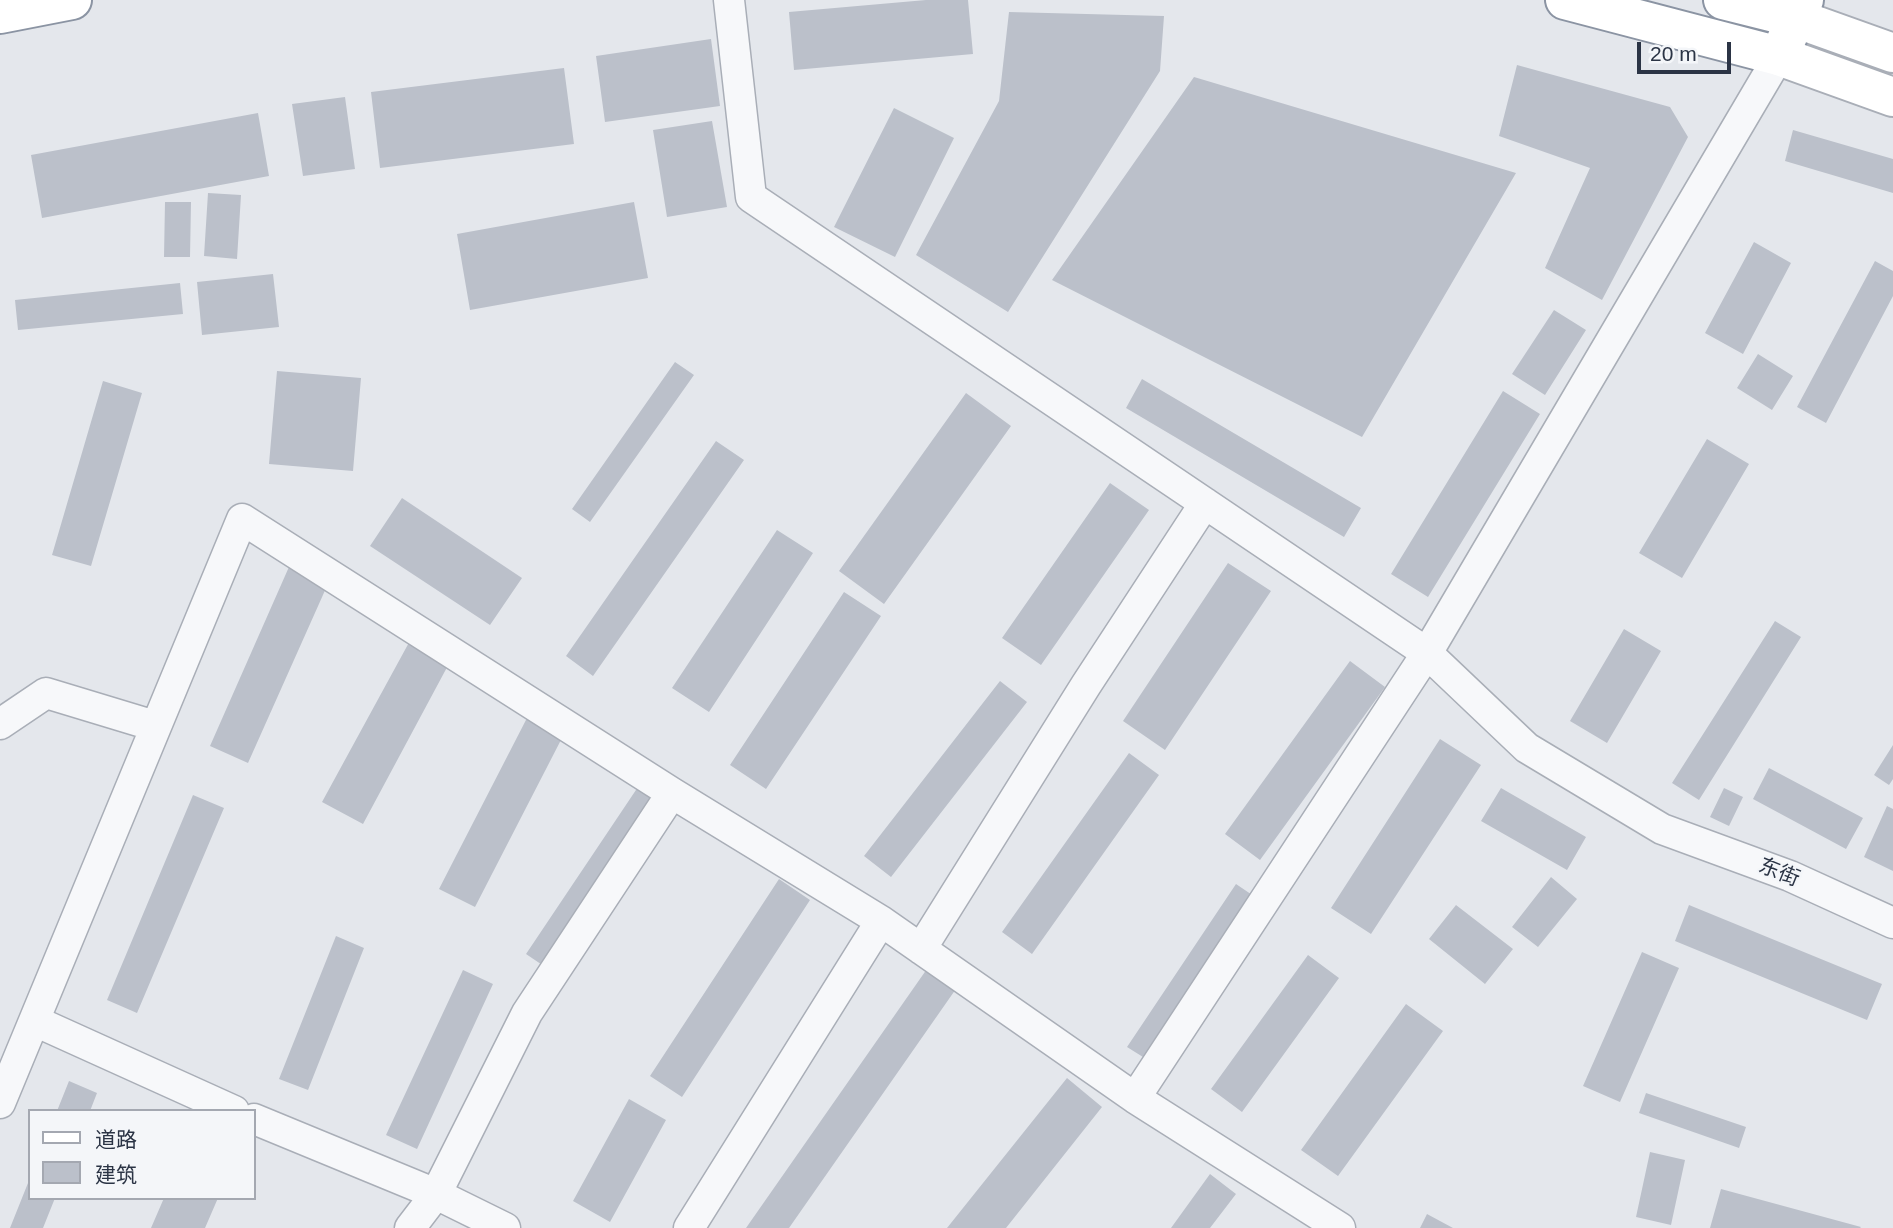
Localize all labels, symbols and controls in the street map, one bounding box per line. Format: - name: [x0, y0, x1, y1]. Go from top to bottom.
- scale bar: [1641, 28, 1736, 72]
- text: 20 m: [1650, 42, 1697, 65]
- street label: 东街: [1755, 853, 1803, 893]
- legend: [28, 1109, 256, 1200]
- text: 道路: [95, 1128, 137, 1151]
- text: 建筑: [95, 1163, 137, 1186]

